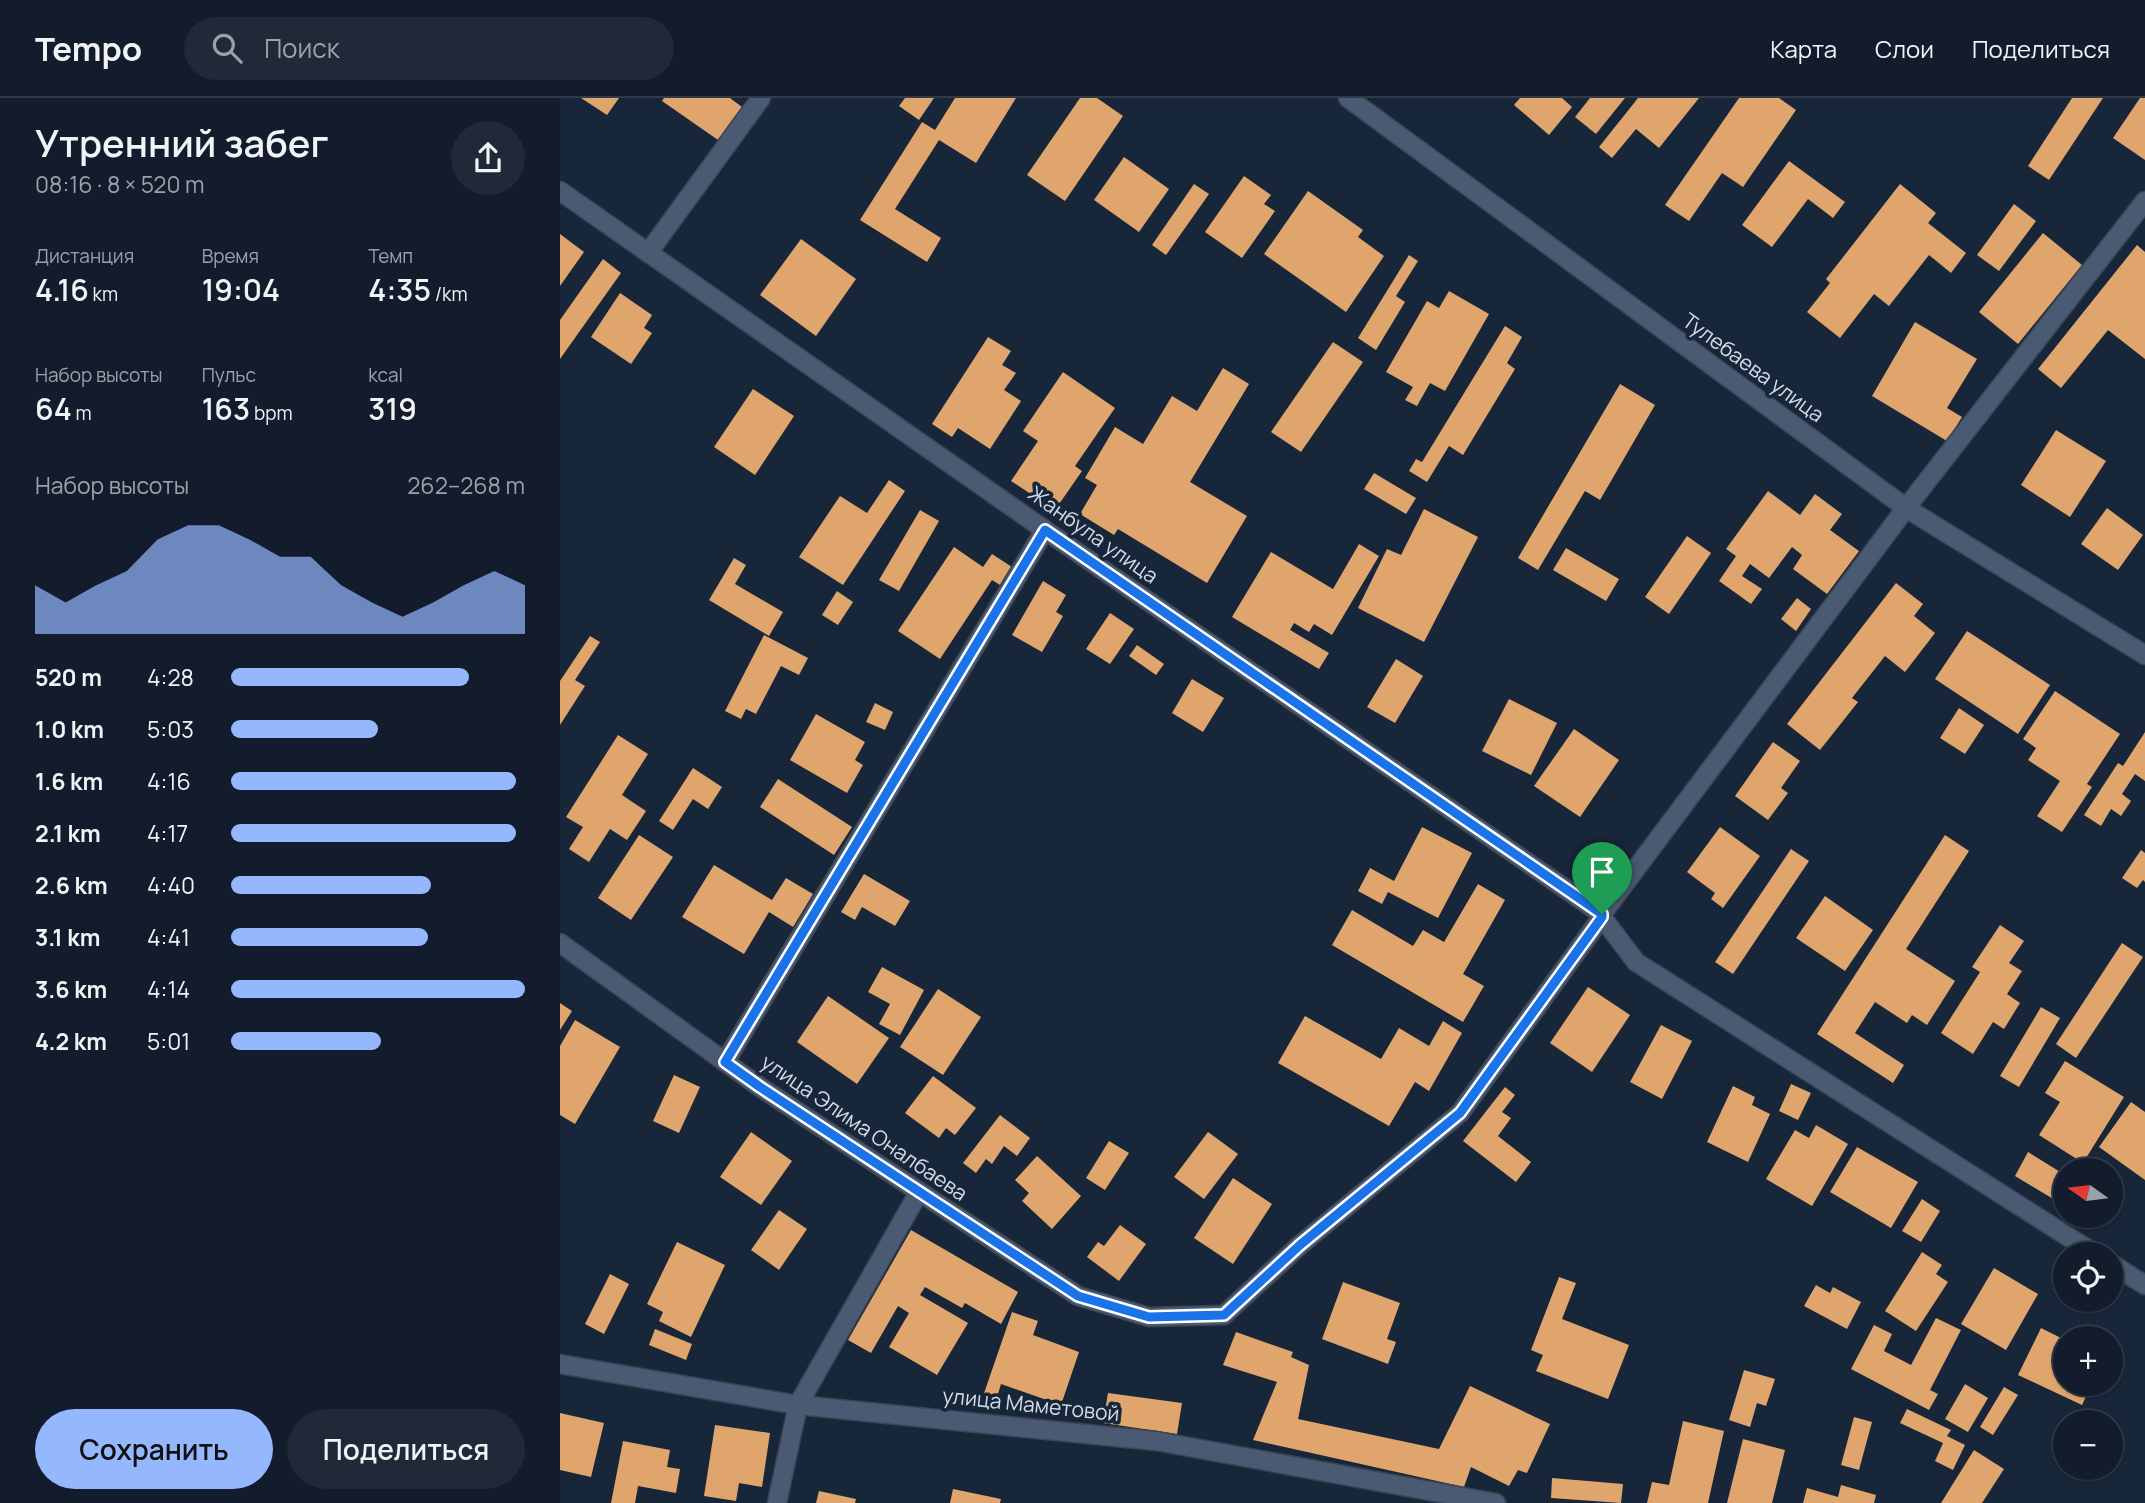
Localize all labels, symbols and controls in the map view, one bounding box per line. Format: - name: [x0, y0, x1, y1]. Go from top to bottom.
- search box: [184, 17, 674, 80]
- text: Tempo: [35, 26, 142, 71]
- icon: search: [208, 29, 246, 67]
- text: Поиск: [264, 30, 340, 66]
- text: Карта: [1770, 32, 1837, 65]
- text: Слои: [1875, 32, 1934, 65]
- text: Поделиться: [1972, 32, 2110, 65]
- text: Утренний забег: [35, 116, 329, 168]
- button: share: [451, 121, 525, 195]
- text: 08:16 · 8 × 520 m: [35, 168, 205, 200]
- text: Дистанция: [35, 243, 134, 269]
- text: Время: [202, 243, 259, 269]
- text: Темп: [368, 243, 413, 269]
- text: 4.16: [35, 269, 89, 310]
- text: 19:04: [202, 269, 280, 310]
- text: 4:35: [368, 269, 431, 310]
- text: km: [89, 281, 118, 307]
- text: /km: [431, 281, 468, 307]
- street label: Тулебаева улица: [1677, 306, 1830, 428]
- text: Набор высоты: [35, 362, 162, 388]
- text: Пульс: [202, 362, 256, 388]
- text: kcal: [368, 362, 403, 388]
- text: 64: [35, 388, 72, 429]
- text: 163: [202, 388, 250, 429]
- text: 319: [368, 388, 417, 429]
- text: m: [72, 400, 92, 426]
- text: bpm: [250, 400, 293, 426]
- text: Набор высоты: [35, 469, 189, 501]
- text: 262–268 m: [407, 469, 525, 501]
- street label: Жанбула улица: [1023, 479, 1164, 589]
- text: 520 m: [35, 661, 102, 693]
- text: 4:28: [147, 661, 194, 693]
- text: 1.0 km: [35, 713, 104, 745]
- text: 5:03: [147, 713, 194, 745]
- text: 1.6 km: [35, 765, 103, 797]
- text: 4:16: [147, 765, 191, 797]
- text: 2.1 km: [35, 817, 101, 849]
- text: 4:17: [147, 817, 188, 849]
- pin: [1572, 842, 1632, 914]
- icon: arrive: [1583, 853, 1621, 891]
- text: 2.6 km: [35, 869, 108, 901]
- text: 4:40: [147, 869, 195, 901]
- text: 3.1 km: [35, 921, 100, 953]
- text: 4:41: [147, 921, 190, 953]
- text: 3.6 km: [35, 973, 107, 1005]
- text: 4:14: [147, 973, 190, 1005]
- text: 4.2 km: [35, 1025, 107, 1057]
- text: 5:01: [147, 1025, 190, 1057]
- street label: улица Элима Оналбаева: [756, 1048, 973, 1207]
- north arrow: [2053, 1158, 2123, 1228]
- map controls: [2053, 1158, 2123, 1480]
- button: locate: [2053, 1242, 2123, 1312]
- button: +: [2053, 1326, 2123, 1396]
- street label: улица Маметовой: [941, 1381, 1121, 1427]
- button: Сохранить: [35, 1409, 273, 1489]
- button: Поделиться: [287, 1409, 525, 1489]
- button: −: [2053, 1410, 2123, 1480]

